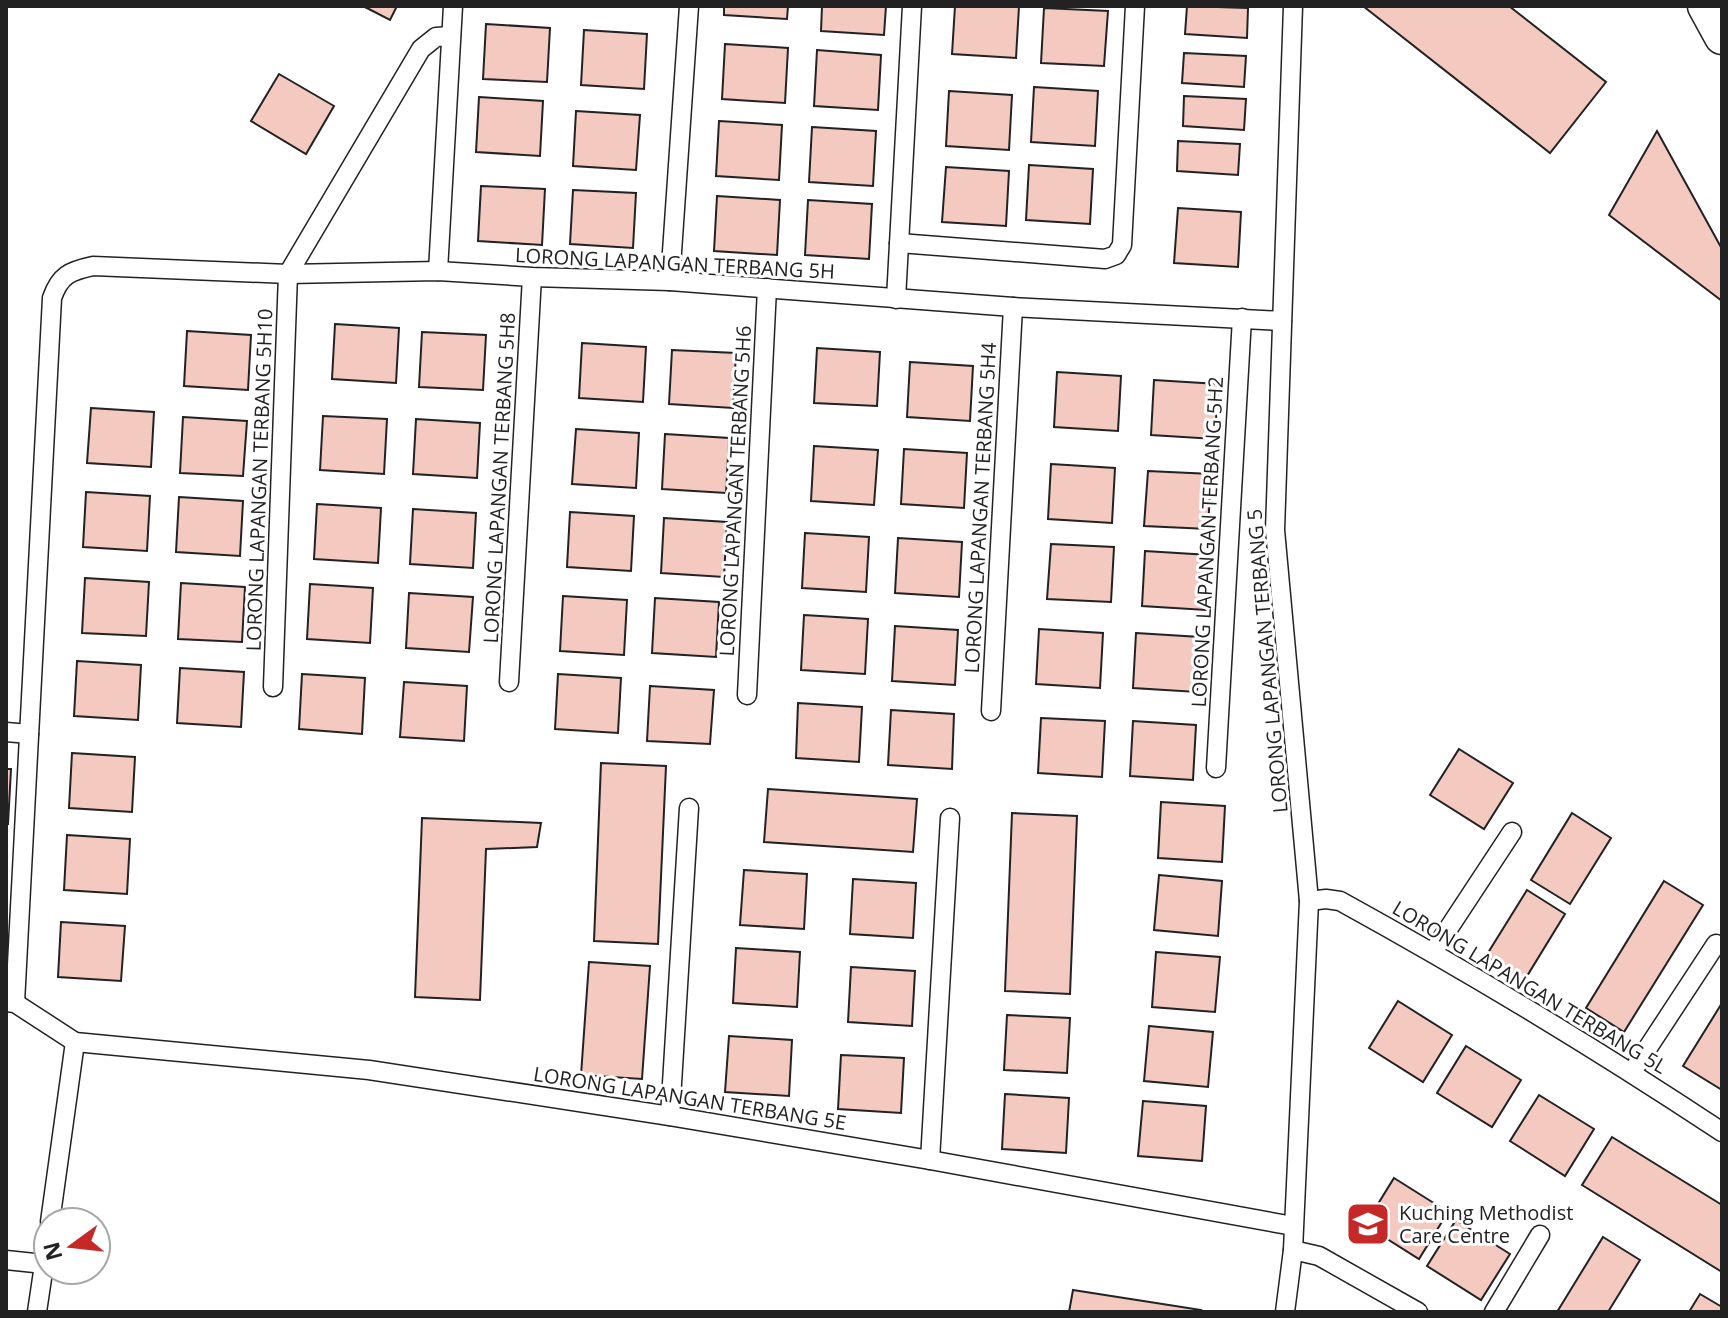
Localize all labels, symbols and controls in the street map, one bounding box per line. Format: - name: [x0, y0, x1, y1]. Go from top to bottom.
- street label: LORONG LAPANGAN TERBANG 5H: [515, 241, 835, 285]
- street label: LORONG LAPANGAN TERBANG 5H10: [240, 308, 278, 652]
- street label: LORONG LAPANGAN TERBANG 5H8: [477, 312, 521, 644]
- street label: LORONG LAPANGAN TERBANG 5H6: [713, 325, 757, 657]
- street label: LORONG LAPANGAN TERBANG 5H4: [958, 341, 1002, 674]
- street label: LORONG LAPANGAN TERBANG 5H2: [1185, 376, 1229, 708]
- street label: LORONG LAPANGAN TERBANG 5: [1240, 508, 1294, 814]
- street label: LORONG LAPANGAN TERBANG 5L: [1388, 894, 1672, 1080]
- street label: LORONG LAPANGAN TERBANG 5E: [532, 1060, 848, 1136]
- place label: Kuching Methodist Care Centre: [1399, 1199, 1573, 1249]
- school or university icon: Kuching Methodist Care Centre: [1344, 1200, 1392, 1248]
- north arrow: [32, 1206, 112, 1286]
- text: N: [35, 1239, 69, 1264]

